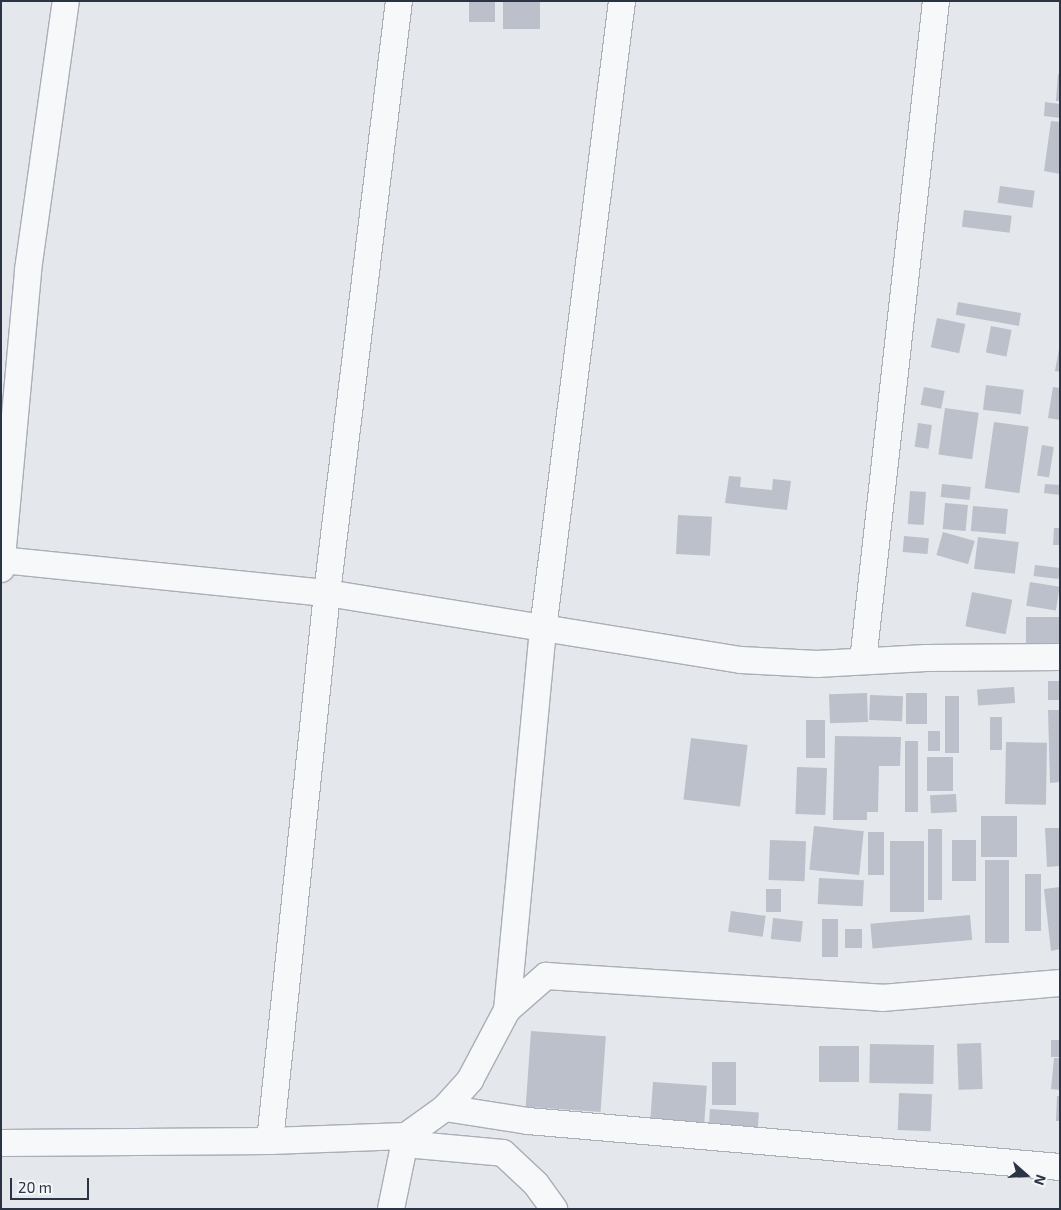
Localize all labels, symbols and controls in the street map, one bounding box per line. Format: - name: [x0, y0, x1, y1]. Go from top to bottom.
- north arrow: [1001, 1150, 1051, 1200]
- scale bar: [12, 1168, 91, 1200]
- text: N: [1031, 1172, 1050, 1188]
- text: 20 m: [18, 1178, 52, 1196]

